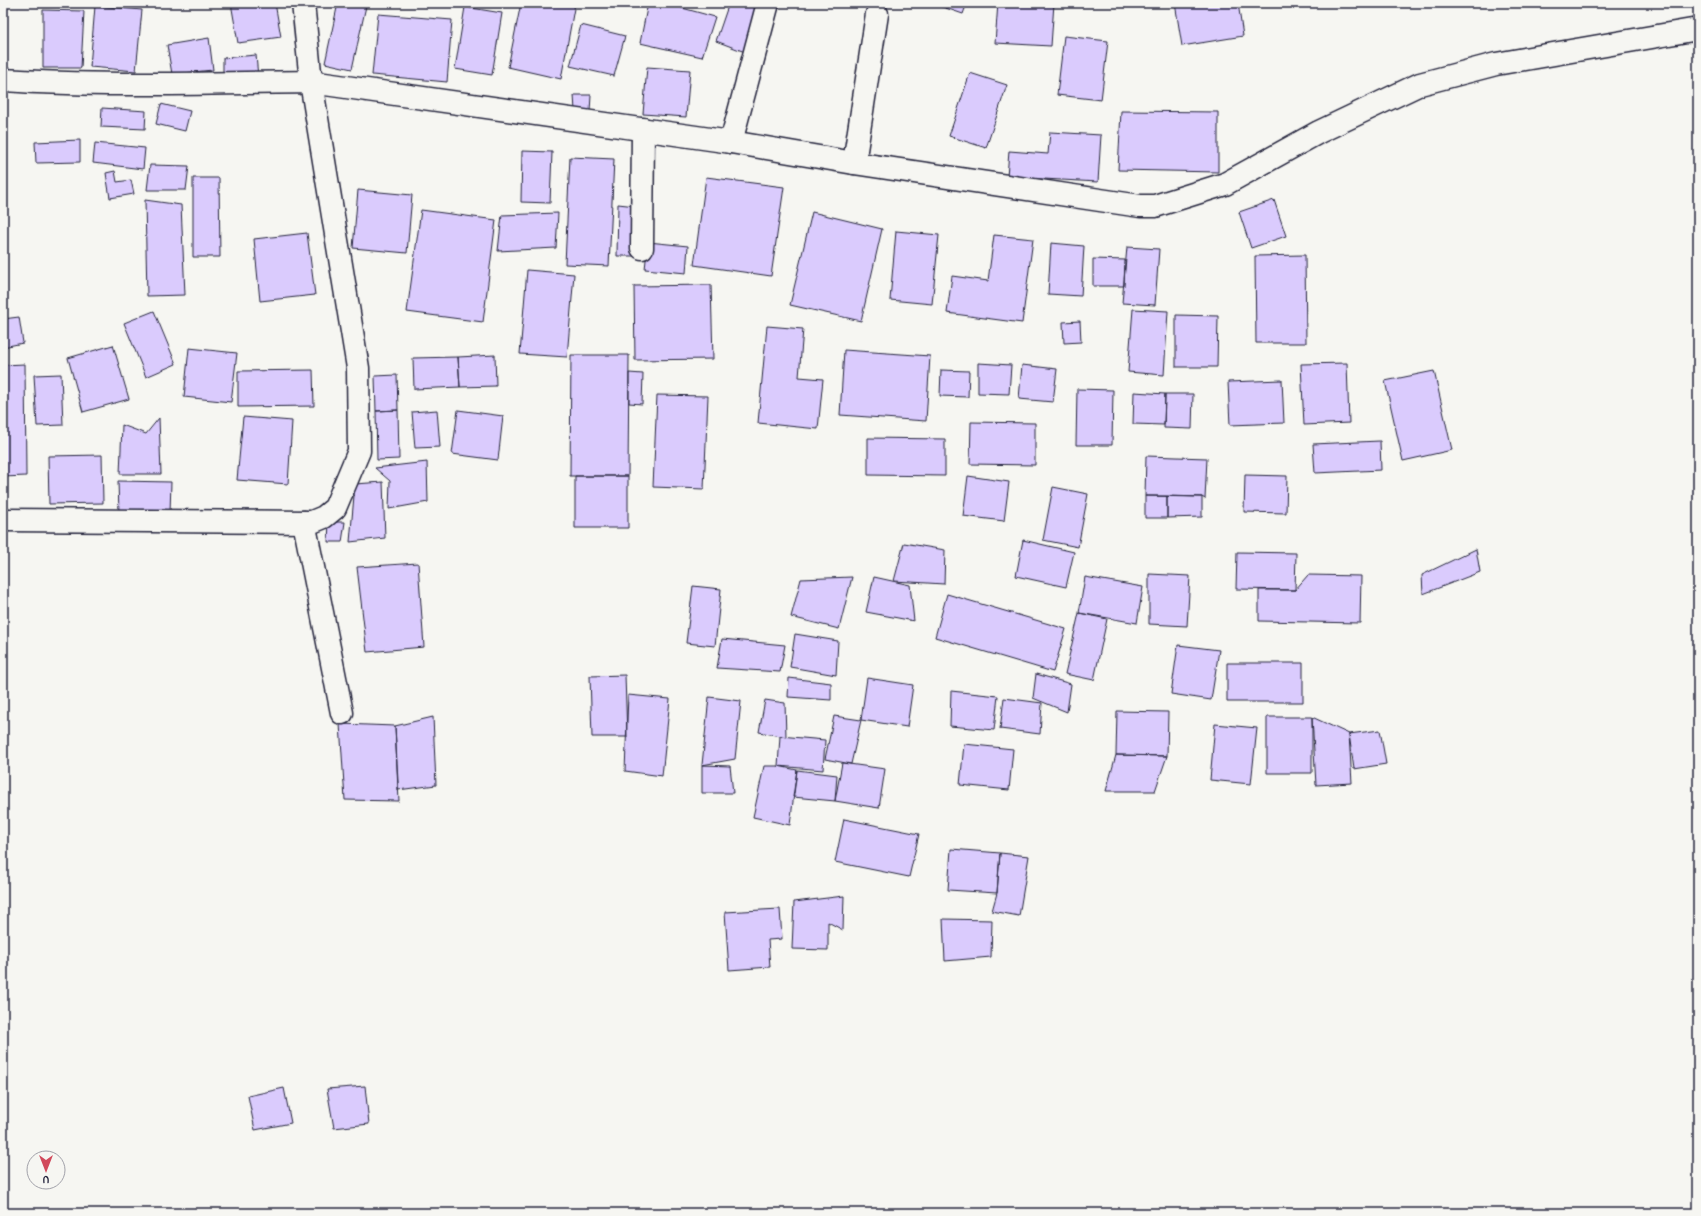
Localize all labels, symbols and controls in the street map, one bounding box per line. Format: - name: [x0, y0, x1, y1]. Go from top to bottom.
- north arrow: [26, 1150, 66, 1190]
- text: U: [43, 1173, 49, 1187]

